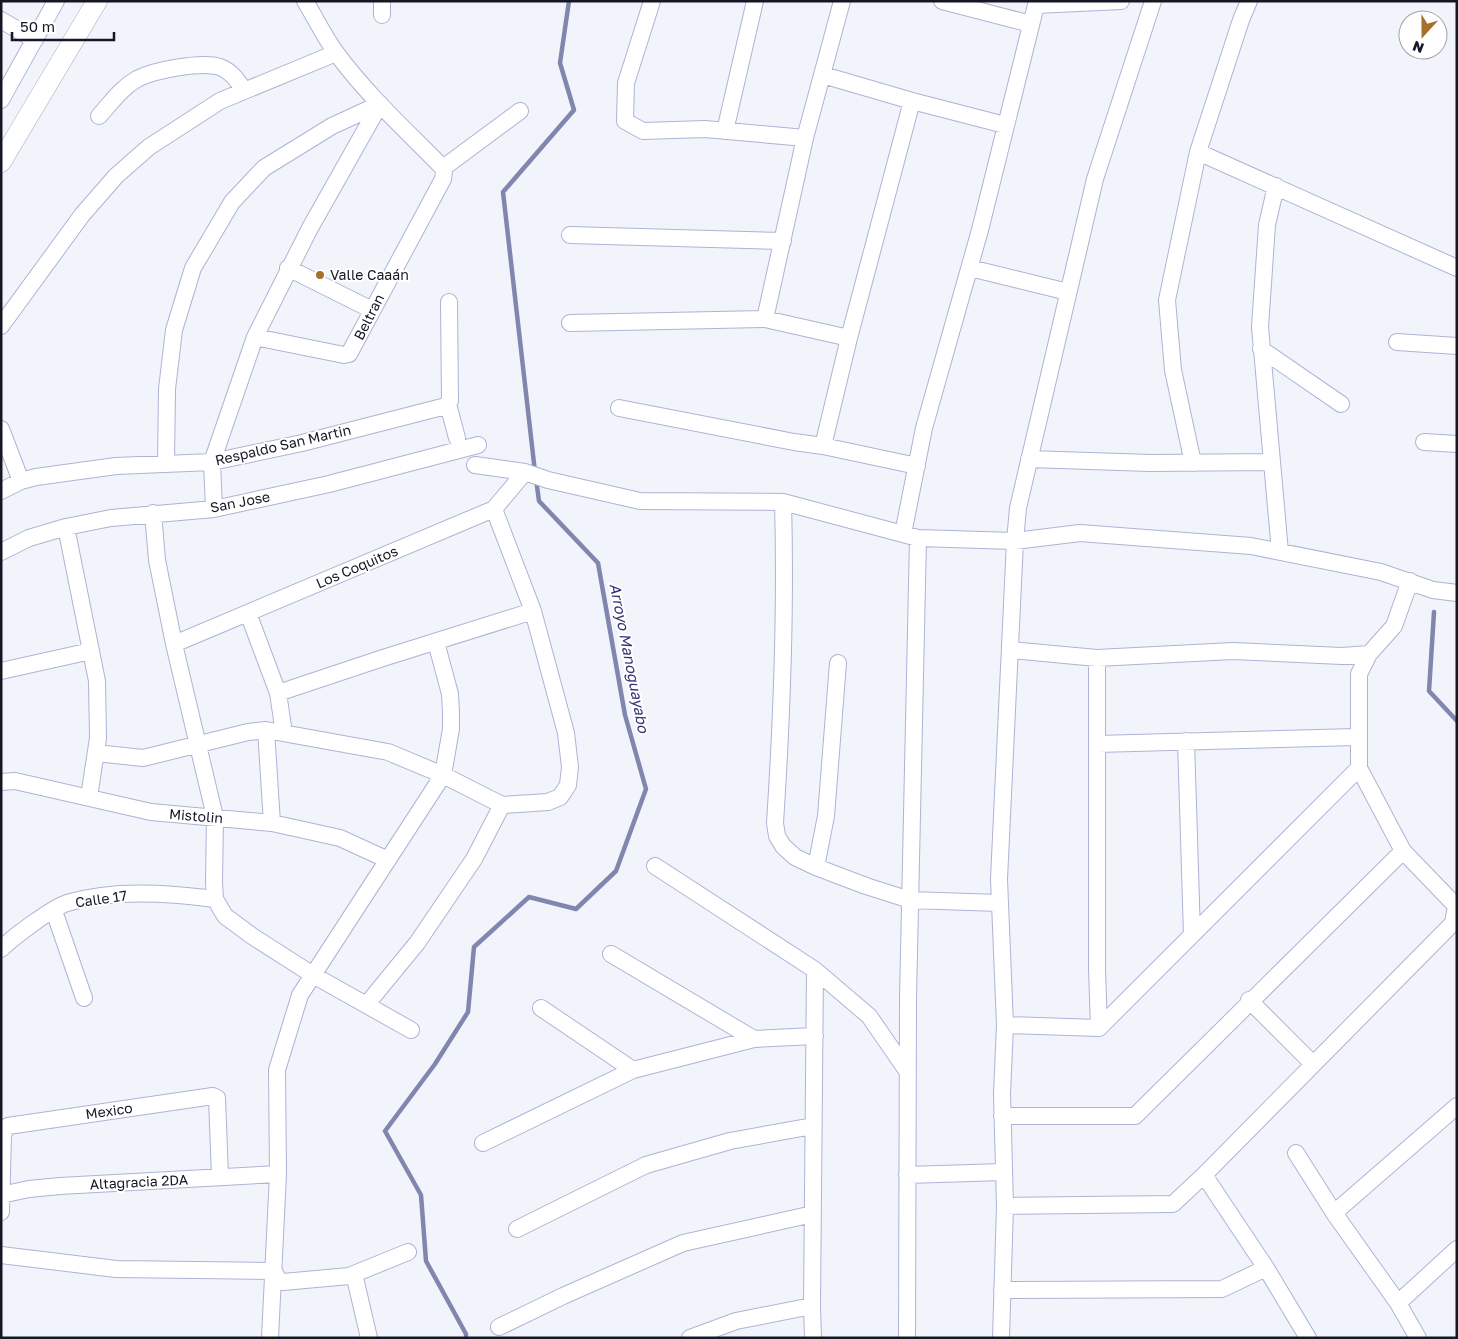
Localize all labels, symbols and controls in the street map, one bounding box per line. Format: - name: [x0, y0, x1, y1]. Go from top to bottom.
- scale bar: [12, 10, 115, 42]
- north arrow: [1398, 10, 1448, 60]
- text: 50 m: [20, 17, 55, 35]
- text: N: [1410, 38, 1426, 57]
- place label: Valle Caaán: [330, 266, 409, 283]
- marker: Valle Caaán: [314, 269, 326, 281]
- street label: Beltran: [350, 291, 387, 343]
- street label: Respaldo San Martin: [213, 421, 352, 468]
- street label: San Jose: [208, 487, 271, 516]
- street label: Los Coquitos: [313, 542, 400, 591]
- water label: Arroyo Manoguayabo: [606, 582, 653, 735]
- street label: Mistolin: [168, 805, 224, 826]
- street label: Calle 17: [74, 886, 128, 911]
- street label: Mexico: [84, 1099, 134, 1122]
- street label: Altagracia 2DA: [89, 1170, 189, 1193]

